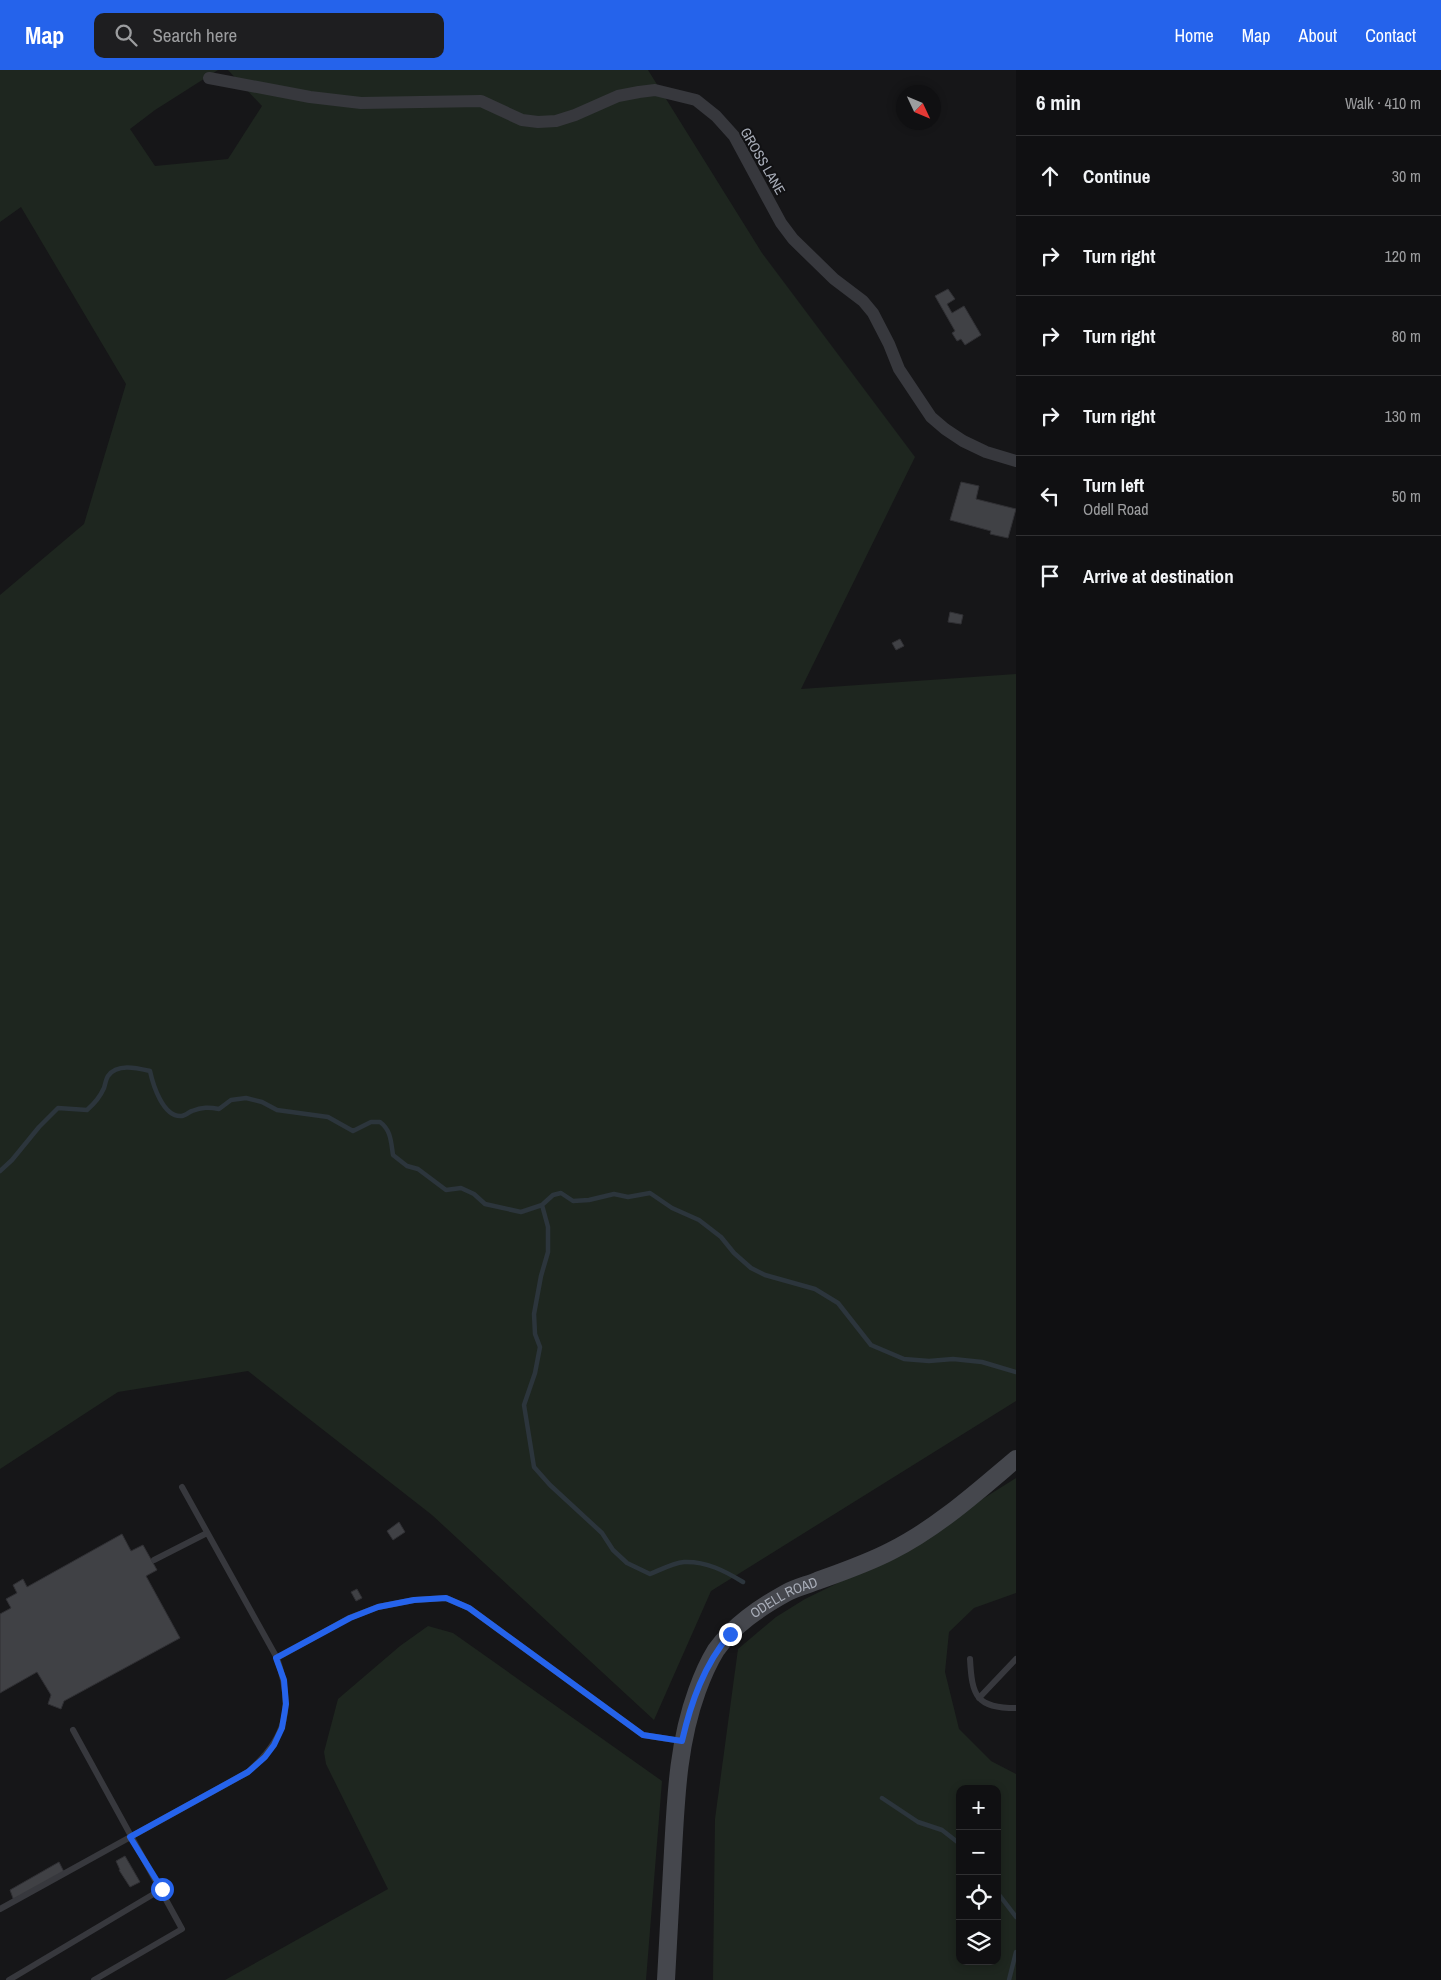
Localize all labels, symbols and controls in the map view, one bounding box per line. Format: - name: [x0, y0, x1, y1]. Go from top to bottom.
- search box: [94, 13, 444, 58]
- text: Map: [25, 19, 64, 51]
- icon: search: [112, 21, 140, 49]
- text: Search here: [152, 22, 237, 48]
- text: Home: [1174, 23, 1214, 48]
- text: Map: [1242, 23, 1271, 48]
- text: About: [1299, 23, 1337, 48]
- text: Contact: [1365, 23, 1416, 48]
- north arrow: [896, 85, 941, 130]
- text: 6 min: [1036, 88, 1081, 117]
- text: Walk · 410 m: [1345, 92, 1421, 114]
- street label: GROSS LANE: [737, 124, 789, 198]
- icon: ahead: [1036, 162, 1064, 190]
- text: Continue: [1083, 163, 1151, 189]
- text: 30 m: [1392, 165, 1421, 187]
- icon: right: [1036, 242, 1064, 270]
- text: Turn right: [1083, 243, 1155, 269]
- text: 120 m: [1385, 245, 1421, 267]
- icon: right: [1036, 322, 1064, 350]
- text: Turn right: [1083, 323, 1155, 349]
- text: 80 m: [1392, 325, 1421, 347]
- icon: right: [1036, 402, 1064, 430]
- text: Turn right: [1083, 403, 1155, 429]
- text: 130 m: [1385, 405, 1421, 427]
- text: Turn left: [1083, 472, 1144, 498]
- icon: left: [1036, 482, 1064, 510]
- text: 50 m: [1392, 485, 1421, 507]
- text: Odell Road: [1083, 498, 1149, 520]
- icon: arrive: [1036, 562, 1064, 590]
- text: Arrive at destination: [1083, 563, 1234, 589]
- street label: ODELL ROAD: [746, 1573, 820, 1622]
- route end: [719, 1623, 742, 1646]
- map controls: [956, 1785, 1001, 1965]
- button: +: [956, 1785, 1001, 1830]
- button: −: [956, 1830, 1001, 1875]
- button: locate: [956, 1875, 1001, 1920]
- route start: [151, 1878, 174, 1901]
- button: layers: [956, 1920, 1001, 1965]

